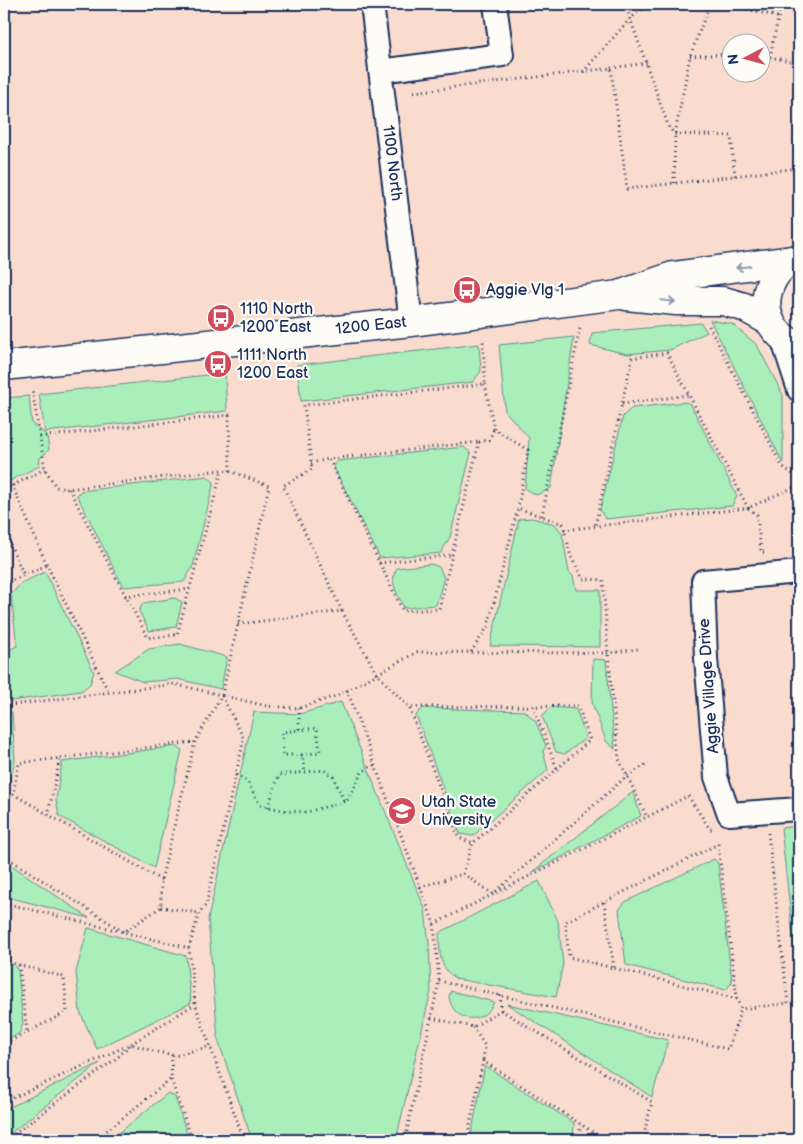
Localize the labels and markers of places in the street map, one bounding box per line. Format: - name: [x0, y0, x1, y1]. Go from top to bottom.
- bus stop icon: Aggie Vlg 1: [452, 275, 482, 305]
- place label: Aggie Vlg 1: [486, 281, 564, 300]
- place label: 1110 North 1200 East: [240, 300, 313, 337]
- bus stop icon: 1110 North 1200 East: [206, 303, 236, 333]
- place label: 1111 North 1200 East: [237, 346, 308, 383]
- bus stop icon: 1111 North 1200 East: [203, 349, 233, 379]
- place label: Utah State University: [421, 793, 497, 830]
- school or university icon: Utah State University: [387, 796, 417, 826]

